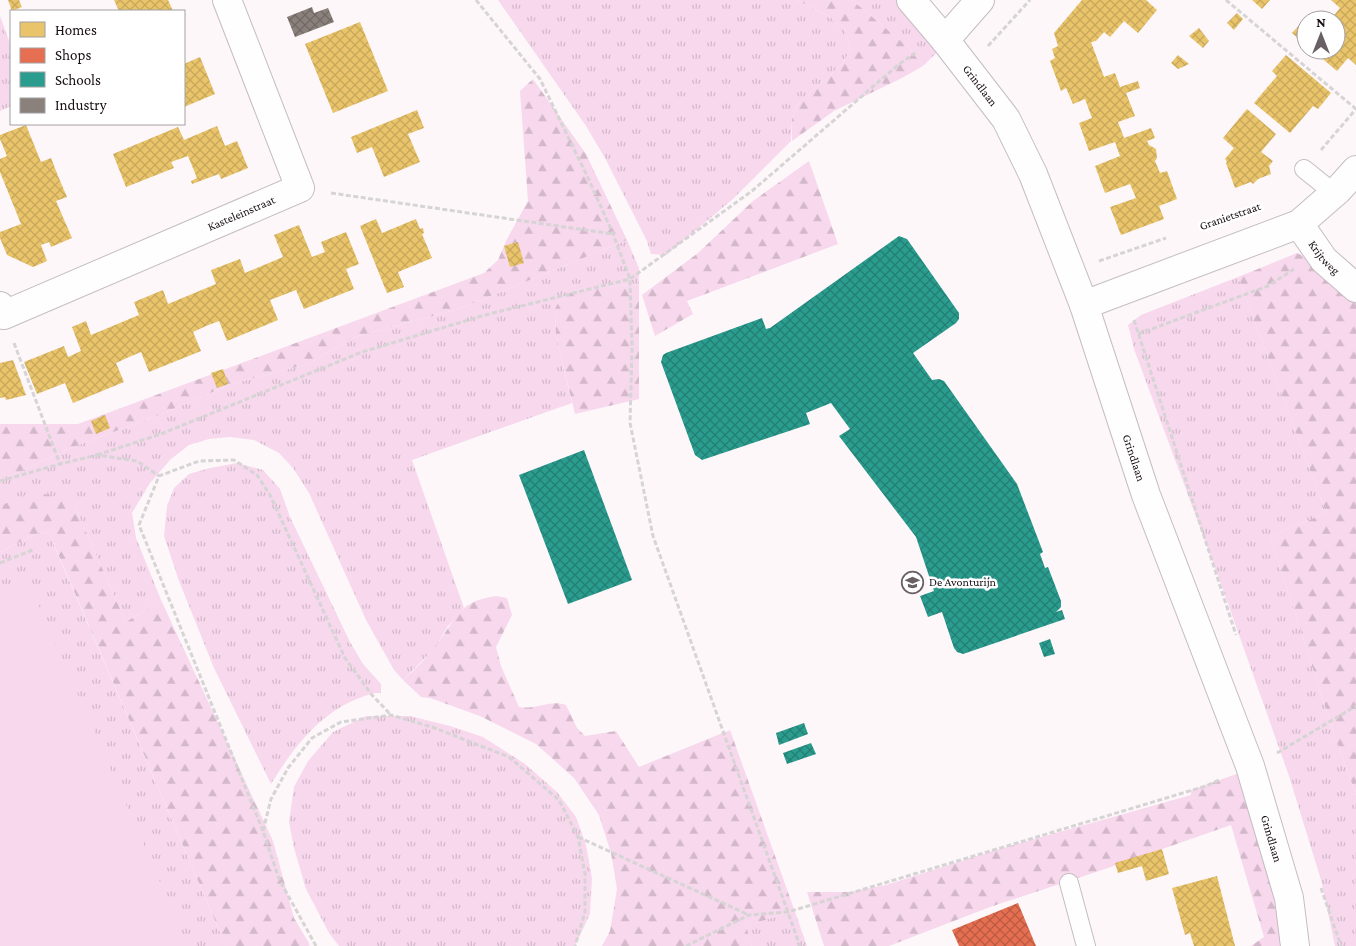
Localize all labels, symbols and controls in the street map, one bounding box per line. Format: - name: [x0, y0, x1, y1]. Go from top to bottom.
- legend: [10, 10, 185, 125]
- north arrow: [1296, 10, 1346, 60]
- text: N: [1316, 14, 1326, 30]
- text: Homes: [55, 22, 97, 38]
- text: Shops: [55, 47, 91, 64]
- street label: Grindlaan: [960, 62, 1001, 109]
- text: Schools: [55, 72, 101, 88]
- text: Industry: [55, 97, 107, 114]
- street label: Kasteleinstraat: [205, 192, 278, 234]
- street label: Granietstraat: [1198, 199, 1263, 233]
- street label: Krijtweg: [1306, 238, 1343, 278]
- street label: Grindlaan: [1120, 433, 1148, 484]
- school or university icon: De Avonturijn: [901, 570, 925, 594]
- place label: De Avonturijn: [929, 575, 997, 589]
- street label: Grindlaan: [1258, 813, 1285, 864]

